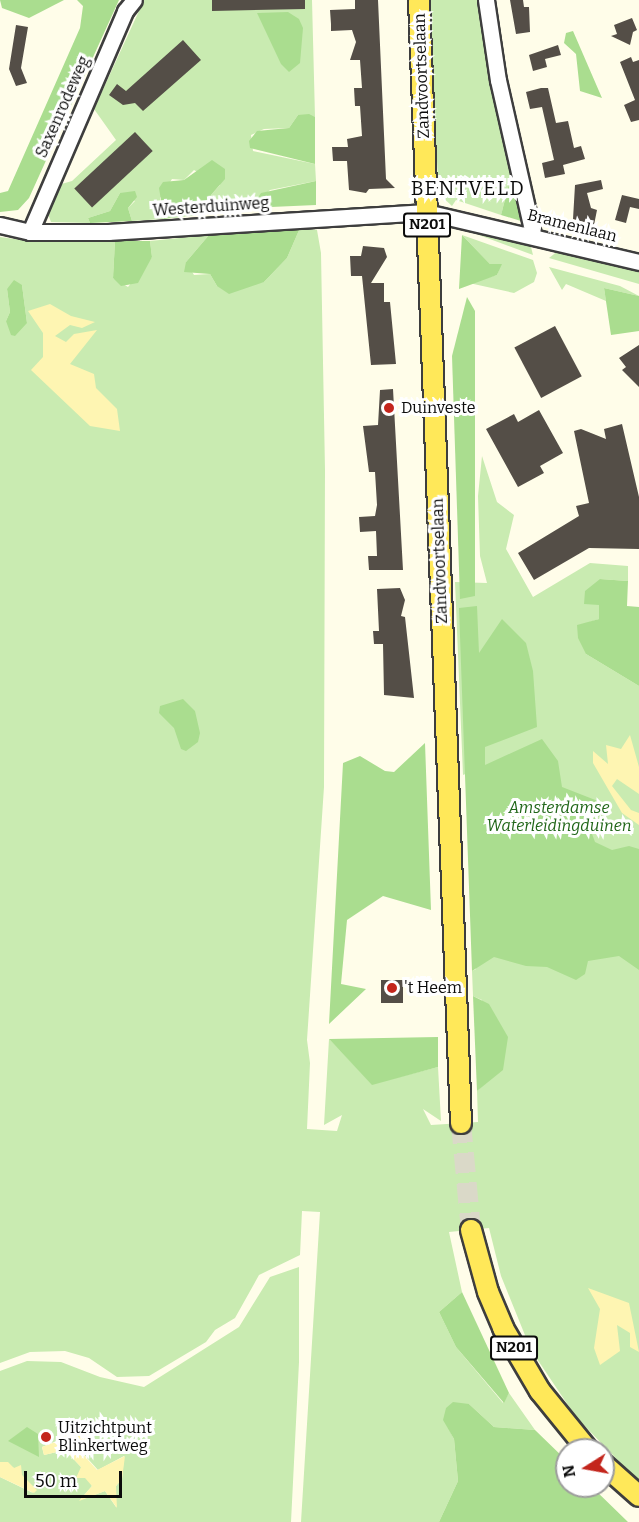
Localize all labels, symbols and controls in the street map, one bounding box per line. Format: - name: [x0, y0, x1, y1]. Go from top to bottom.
- street label: Zandvoortselaan: [410, 13, 434, 139]
- street label: Saxenrodeweg: [32, 53, 94, 161]
- district label: BENTVELD: [411, 176, 525, 200]
- street label: Westerduinweg: [152, 193, 270, 221]
- street label: Bramenlaan: [525, 206, 619, 246]
- road number: N201: [403, 213, 451, 237]
- place label: Duinveste: [401, 398, 476, 418]
- marker: Duinveste: [382, 401, 396, 415]
- street label: Zandvoortselaan: [428, 498, 452, 624]
- park label: Amsterdamse Waterleidingduinen: [487, 798, 631, 836]
- place label: 't Heem: [404, 978, 462, 998]
- marker: 't Heem: [385, 981, 399, 995]
- road number: N201: [490, 1336, 538, 1360]
- place label: Uitzichtpunt Blinkertweg: [58, 1418, 152, 1456]
- marker: Uitzichtpunt Blinkertweg: [39, 1430, 53, 1444]
- north arrow: [555, 1438, 615, 1498]
- scale bar: [27, 1459, 124, 1497]
- text: N: [558, 1463, 579, 1479]
- text: 50 m: [35, 1470, 77, 1492]

